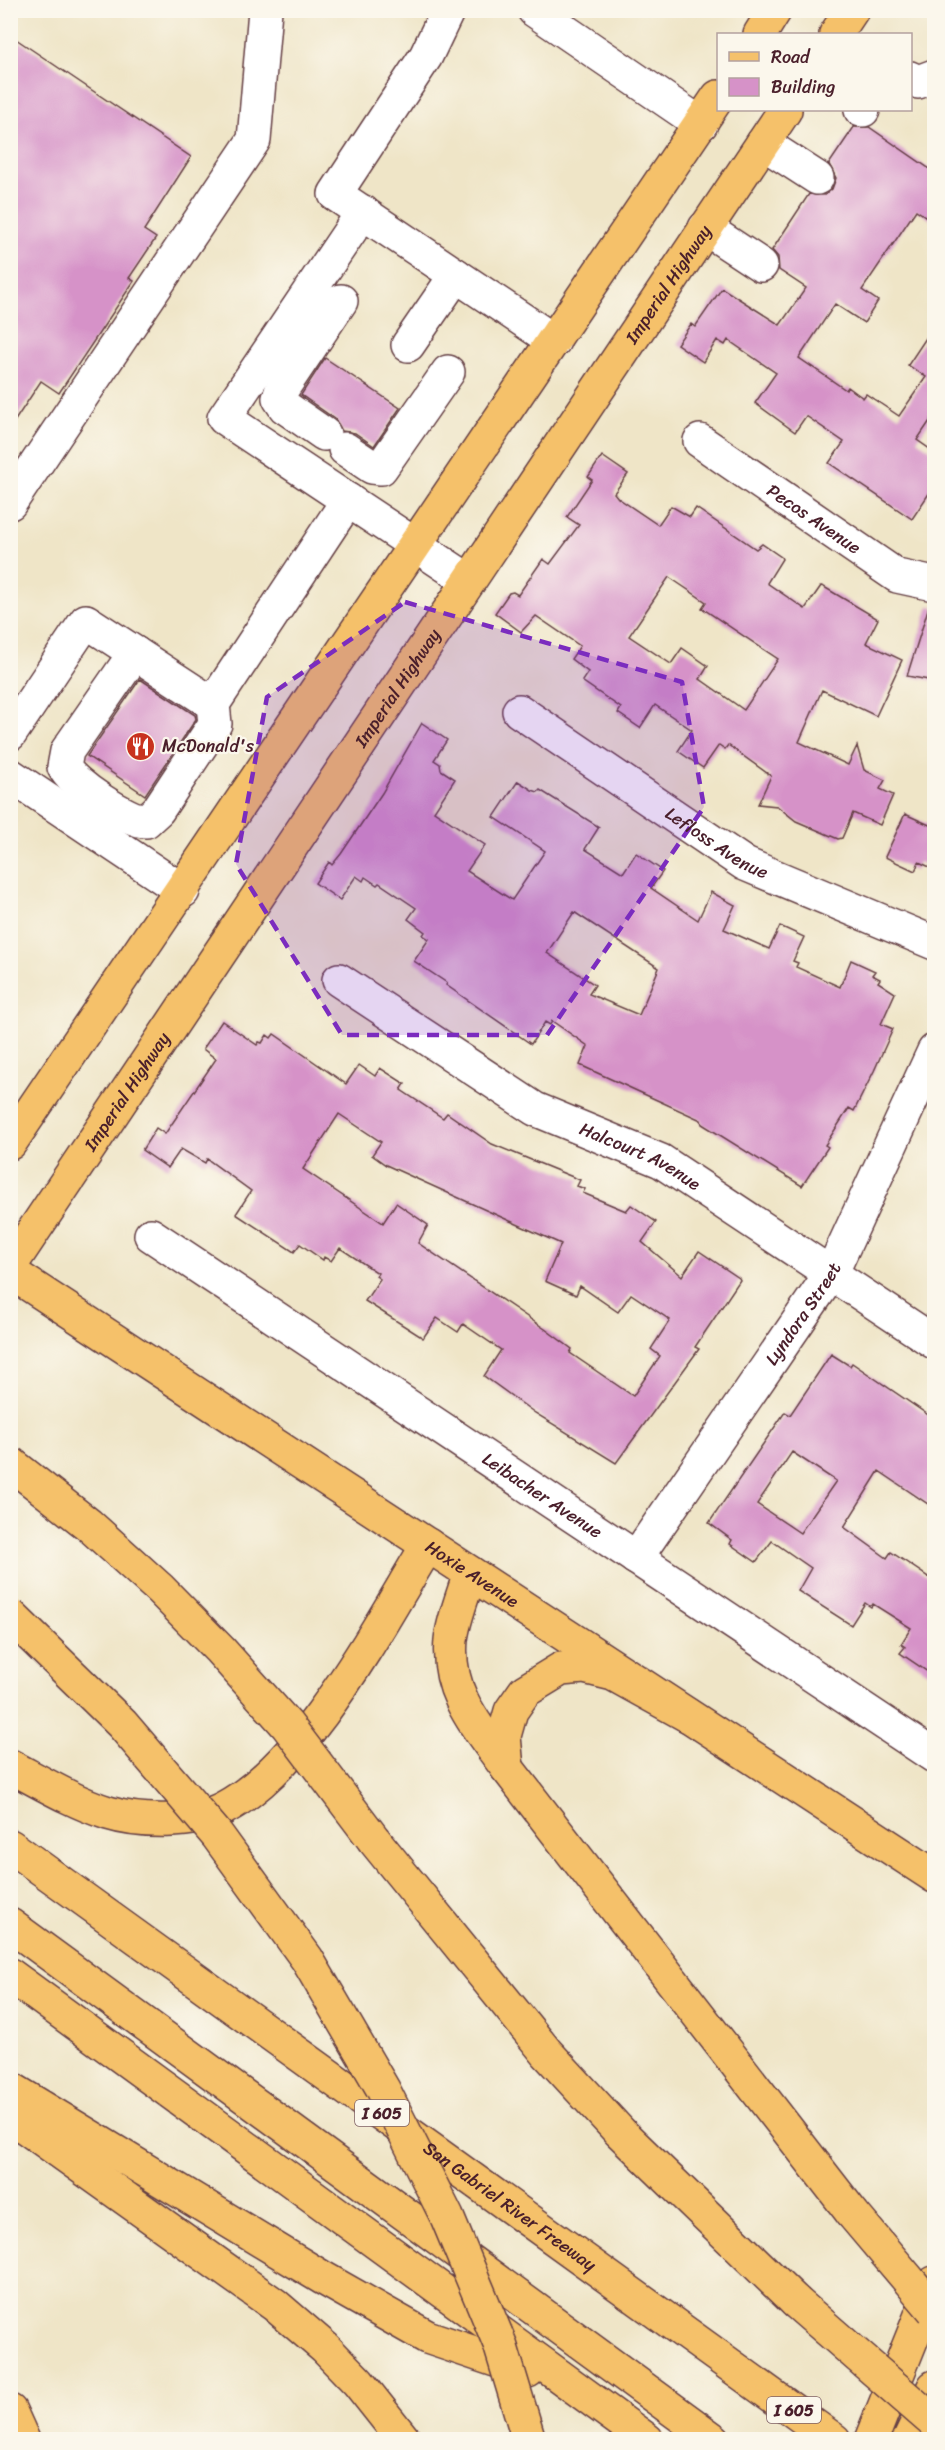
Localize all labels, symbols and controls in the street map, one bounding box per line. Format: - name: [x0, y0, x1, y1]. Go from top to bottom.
- legend: [717, 33, 912, 111]
- text: Road: [771, 41, 811, 73]
- text: Building: [771, 71, 835, 103]
- street label: Imperial Highway: [616, 217, 720, 351]
- street label: Pecos Avenue: [760, 475, 868, 563]
- street label: Imperial Highway: [345, 621, 450, 755]
- restaurant icon: McDonald's: [125, 730, 157, 762]
- place label: McDonald's: [162, 730, 255, 762]
- street label: Lefloss Avenue: [658, 798, 773, 888]
- street label: Imperial Highway: [75, 1025, 179, 1159]
- street label: Halcourt Avenue: [574, 1113, 708, 1199]
- street label: Lyndora Street: [756, 1257, 850, 1372]
- street label: Leibacher Avenue: [475, 1443, 609, 1547]
- street label: Hoxie Avenue: [418, 1531, 526, 1617]
- road number: I 605: [355, 2100, 409, 2126]
- street label: San Gabriel River Freeway: [416, 2133, 604, 2280]
- road number: I 605: [767, 2397, 821, 2423]

